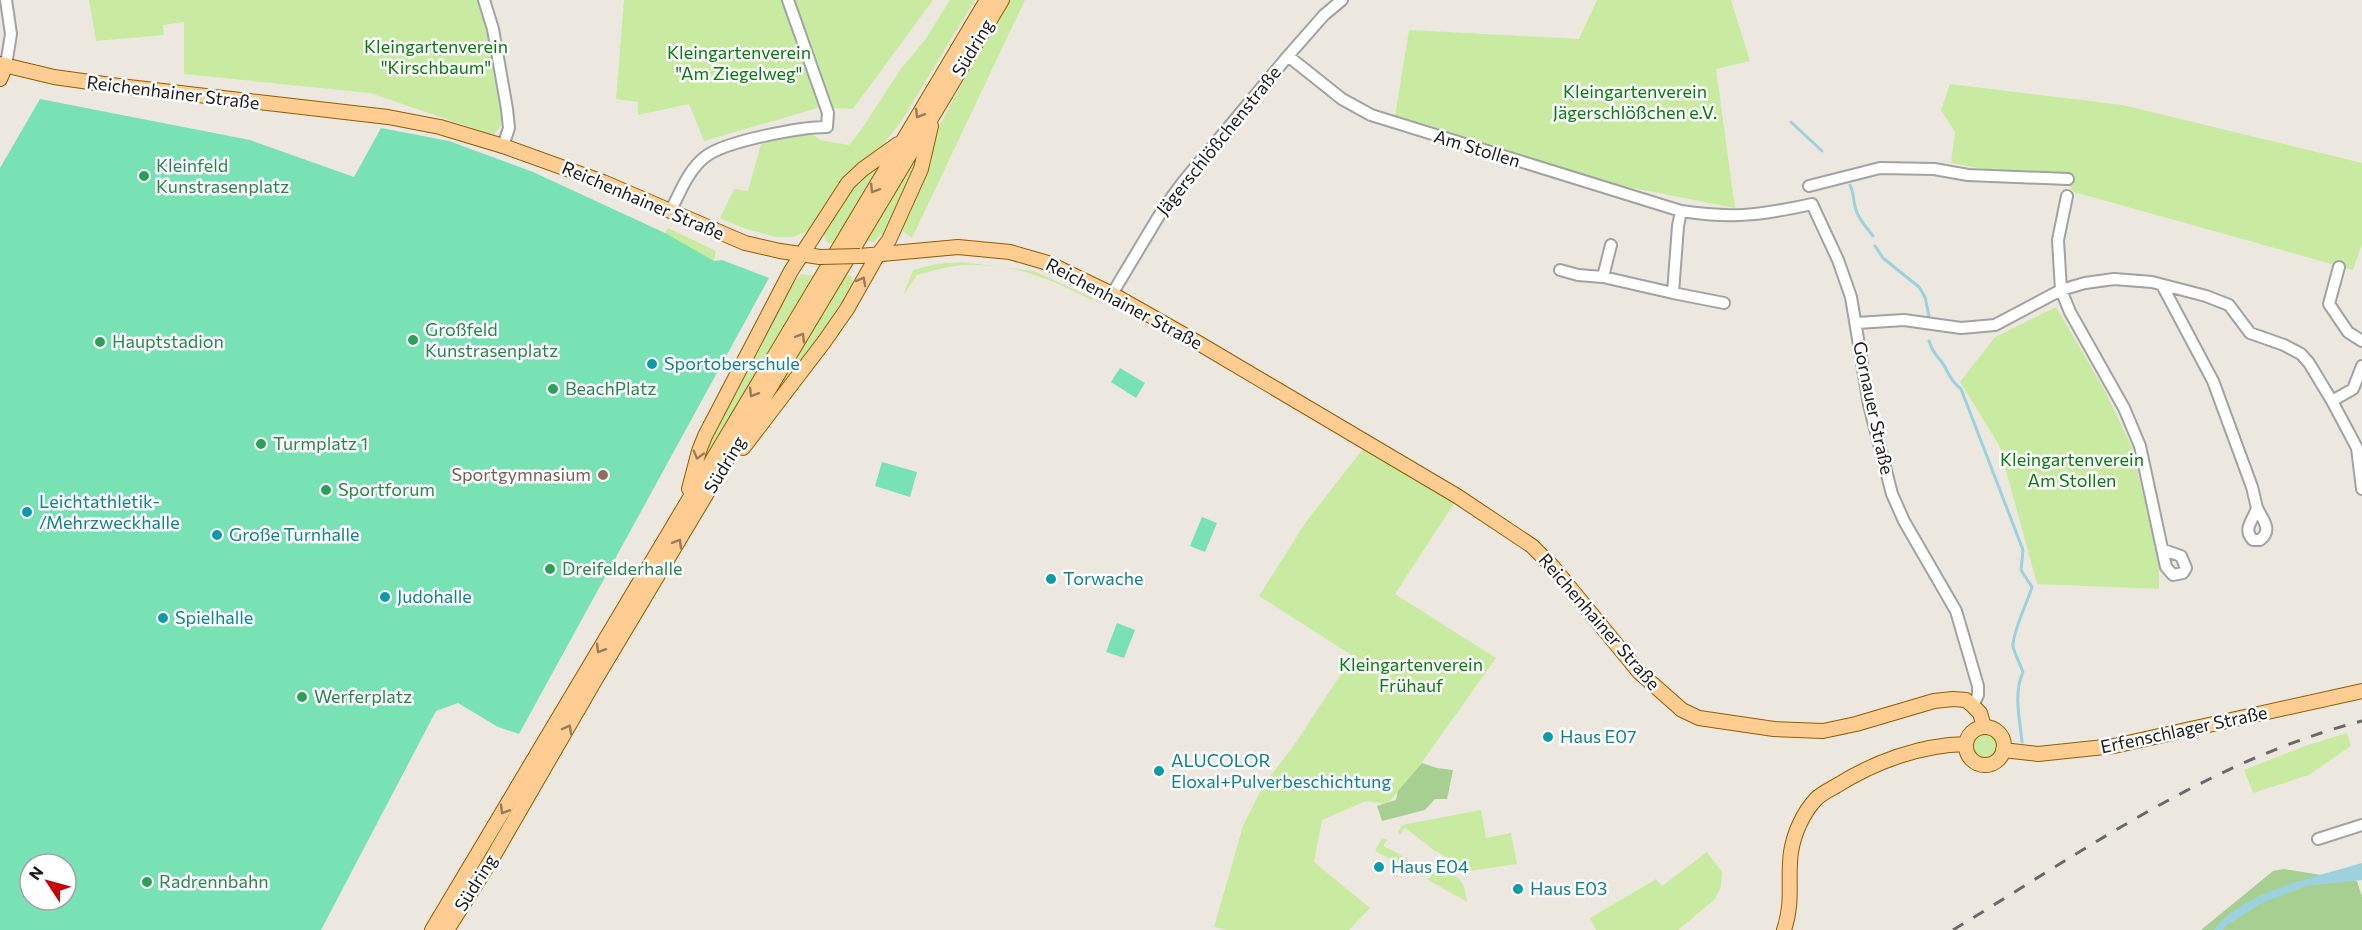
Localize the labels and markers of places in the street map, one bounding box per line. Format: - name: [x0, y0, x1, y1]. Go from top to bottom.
- place label: Kleinfeld Kunstrasenplatz: [156, 154, 289, 197]
- marker: Kleinfeld Kunstrasenplatz: [137, 169, 151, 183]
- place label: Großfeld Kunstrasenplatz: [425, 318, 558, 361]
- place label: Hauptstadion: [112, 330, 224, 352]
- marker: Großfeld Kunstrasenplatz: [406, 333, 420, 347]
- marker: Hauptstadion: [93, 335, 107, 349]
- place label: Sportoberschule: [664, 352, 800, 374]
- marker: Sportoberschule: [645, 357, 659, 371]
- place label: BeachPlatz: [565, 377, 656, 399]
- marker: BeachPlatz: [546, 382, 560, 396]
- place label: Turmplatz 1: [273, 432, 368, 454]
- marker: Turmplatz 1: [254, 437, 268, 451]
- place label: Sportgymnasium: [451, 463, 591, 485]
- marker: Sportgymnasium: [596, 468, 610, 482]
- place label: Sportforum: [338, 478, 435, 500]
- marker: Sportforum: [319, 483, 333, 497]
- place label: Leichtathletik- /Mehrzweckhalle: [39, 490, 180, 533]
- marker: Leichtathletik- /Mehrzweckhalle: [20, 505, 34, 519]
- place label: Große Turnhalle: [229, 523, 360, 545]
- marker: Große Turnhalle: [210, 528, 224, 542]
- place label: Dreifelderhalle: [562, 557, 682, 579]
- marker: Dreifelderhalle: [543, 562, 557, 576]
- place label: Torwache: [1063, 567, 1143, 589]
- marker: Torwache: [1044, 572, 1058, 586]
- place label: Judohalle: [397, 585, 472, 607]
- marker: Judohalle: [378, 590, 392, 604]
- place label: Spielhalle: [175, 606, 253, 628]
- marker: Spielhalle: [156, 611, 170, 625]
- place label: Werferplatz: [314, 685, 412, 707]
- marker: Werferplatz: [295, 690, 309, 704]
- place label: Haus E07: [1560, 725, 1636, 747]
- marker: Haus E07: [1541, 730, 1555, 744]
- place label: ALUCOLOR Eloxal+Pulverbeschichtung: [1171, 749, 1391, 792]
- marker: ALUCOLOR Eloxal+Pulverbeschichtung: [1152, 764, 1166, 778]
- place label: Haus E04: [1391, 855, 1469, 877]
- marker: Haus E04: [1372, 860, 1386, 874]
- place label: Radrennbahn: [159, 870, 269, 892]
- marker: Radrennbahn: [140, 875, 154, 889]
- place label: Haus E03: [1530, 877, 1607, 899]
- marker: Haus E03: [1511, 882, 1525, 896]

